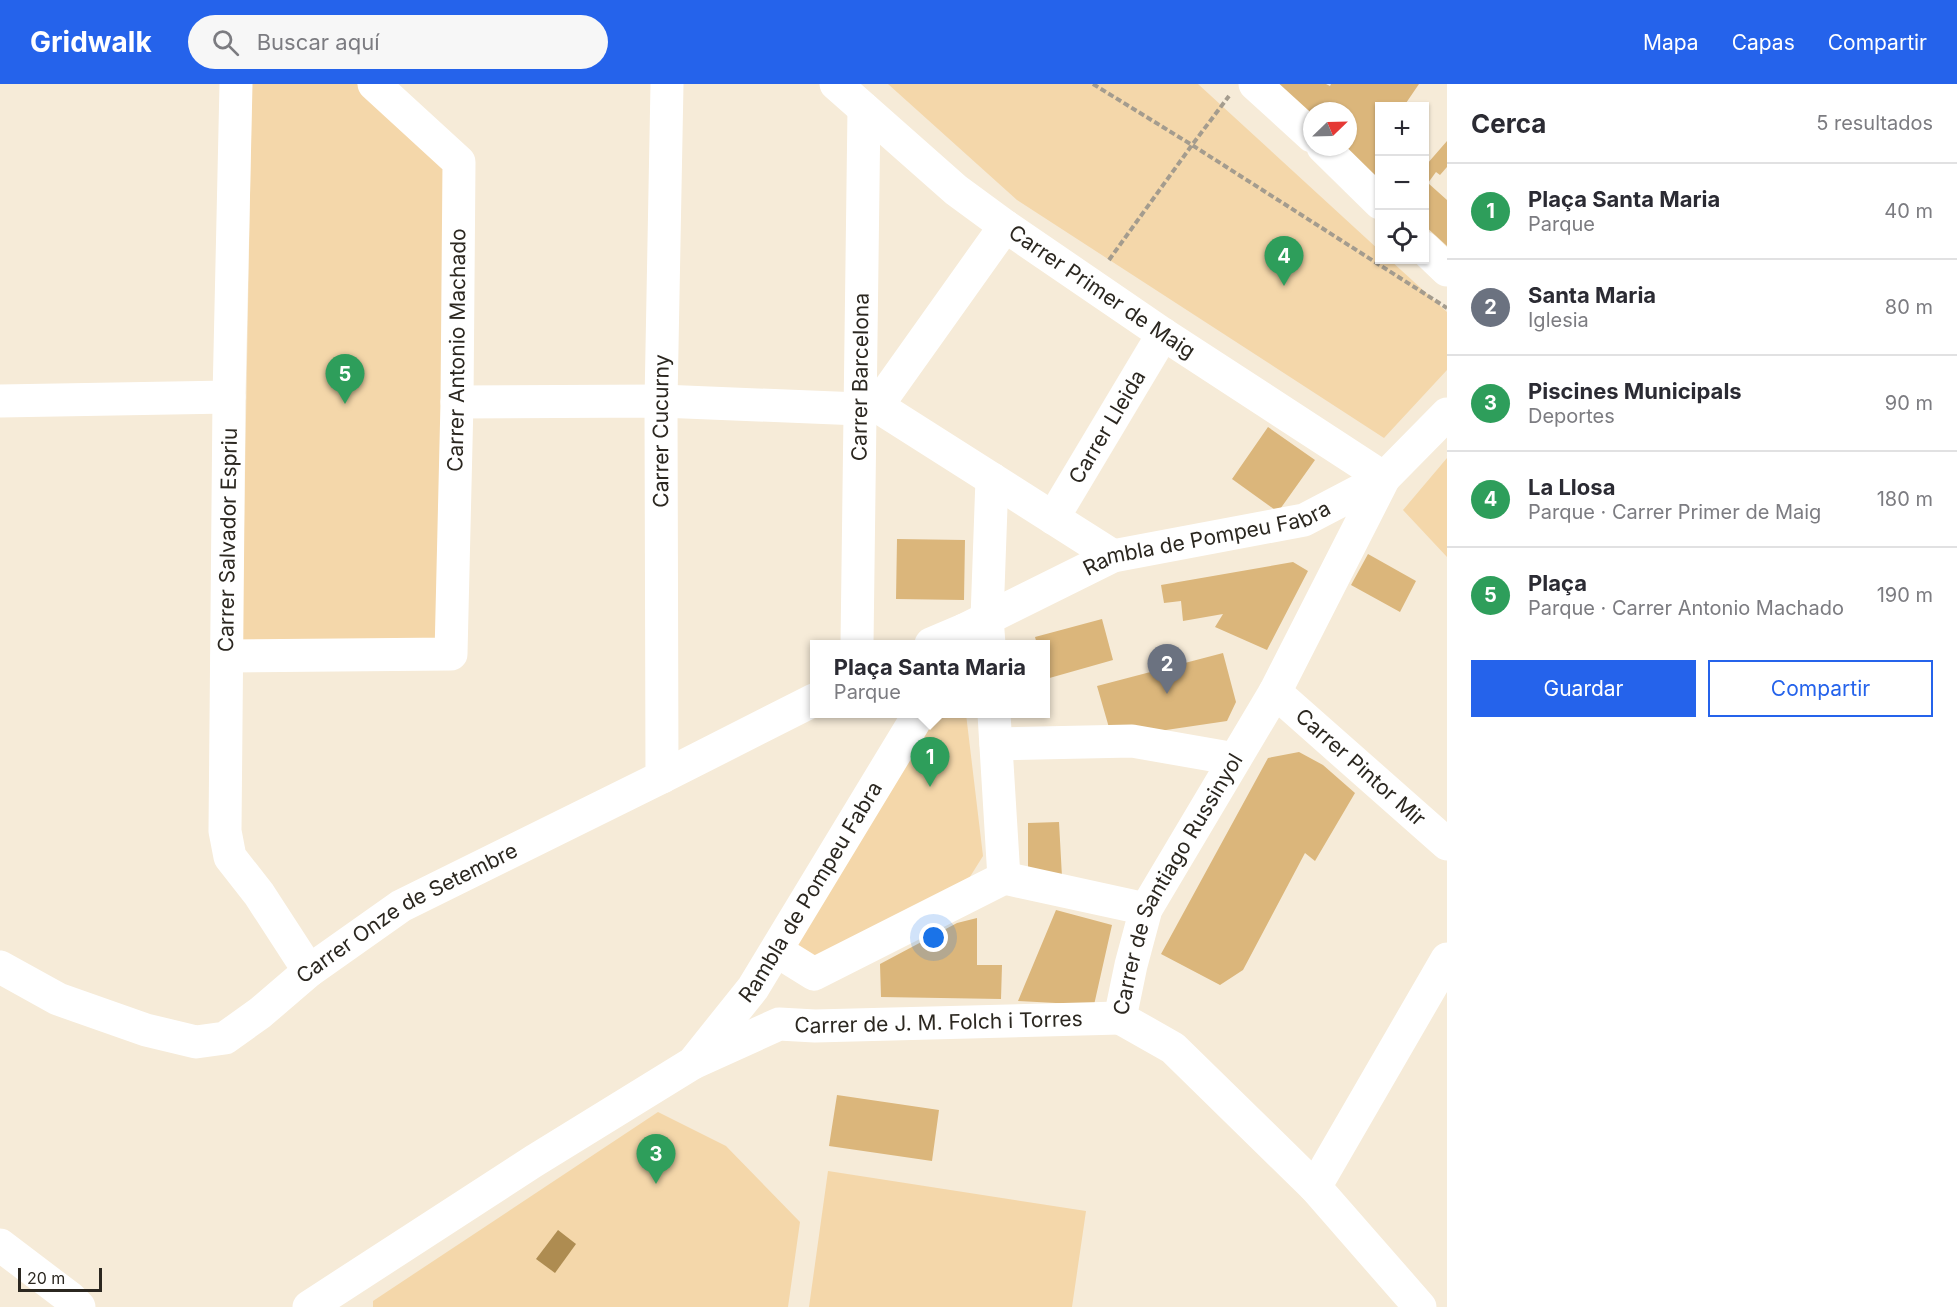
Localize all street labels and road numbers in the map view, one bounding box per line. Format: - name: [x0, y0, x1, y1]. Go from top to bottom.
- street label: Carrer Primer de Maig: [1004, 219, 1200, 364]
- street label: Carrer Antonio Machado: [442, 228, 470, 472]
- street label: Carrer Barcelona: [846, 293, 874, 461]
- street label: Carrer Cucurny: [648, 354, 674, 508]
- street label: Carrer Lleida: [1063, 365, 1151, 488]
- street label: Carrer Salvador Espriu: [213, 428, 242, 652]
- street label: Rambla de Pompeu Fabra: [1079, 495, 1335, 581]
- street label: Carrer Pintor Mir: [1291, 703, 1431, 831]
- street label: Carrer de Santiago Russinyol: [1108, 749, 1248, 1017]
- street label: Rambla de Pompeu Fabra: [733, 777, 887, 1007]
- street label: Carrer Onze de Setembre: [291, 837, 521, 988]
- street label: Carrer de J. M. Folch i Torres: [794, 1006, 1083, 1038]

